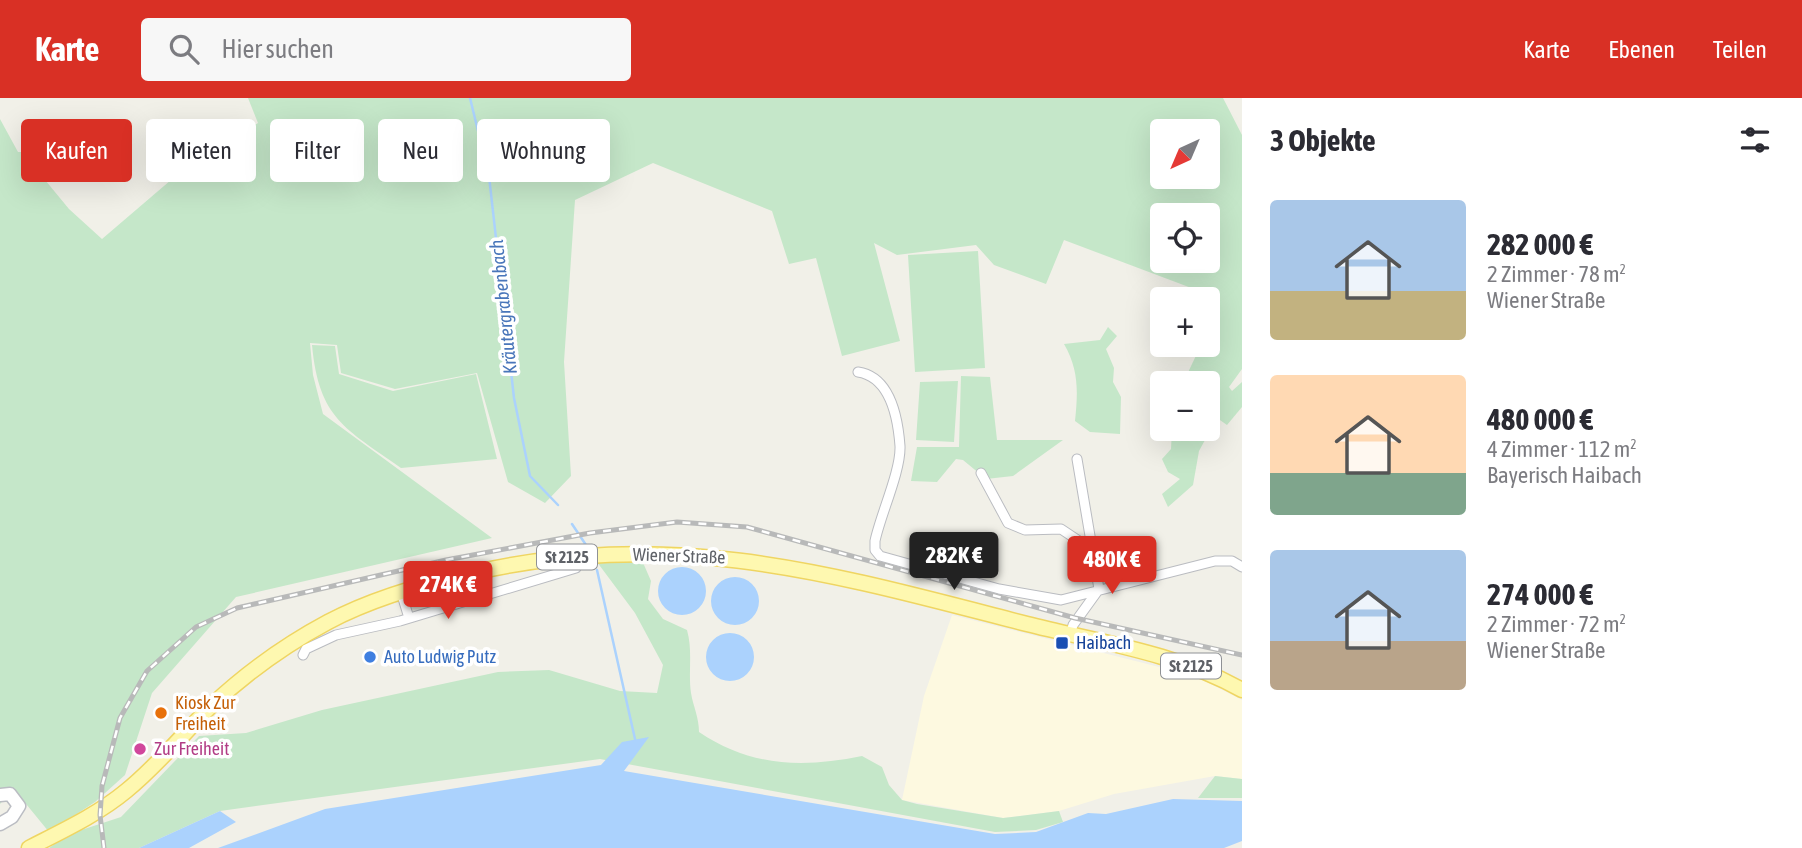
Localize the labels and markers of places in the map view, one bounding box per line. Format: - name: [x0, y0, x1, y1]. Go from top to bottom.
- pin: 282K €: [897, 532, 1011, 592]
- pin: 480K €: [1055, 536, 1169, 596]
- pin: 274K €: [391, 561, 505, 621]
- place label: Haibach: [1076, 632, 1131, 653]
- marker: Haibach: [1054, 635, 1070, 651]
- place label: Auto Ludwig Putz: [384, 646, 496, 667]
- marker: Auto Ludwig Putz: [362, 649, 378, 665]
- place label: Kiosk Zur Freiheit: [175, 692, 236, 734]
- marker: Kiosk Zur Freiheit: [153, 705, 169, 721]
- place label: Zur Freiheit: [154, 738, 229, 759]
- marker: Zur Freiheit: [132, 741, 148, 757]

